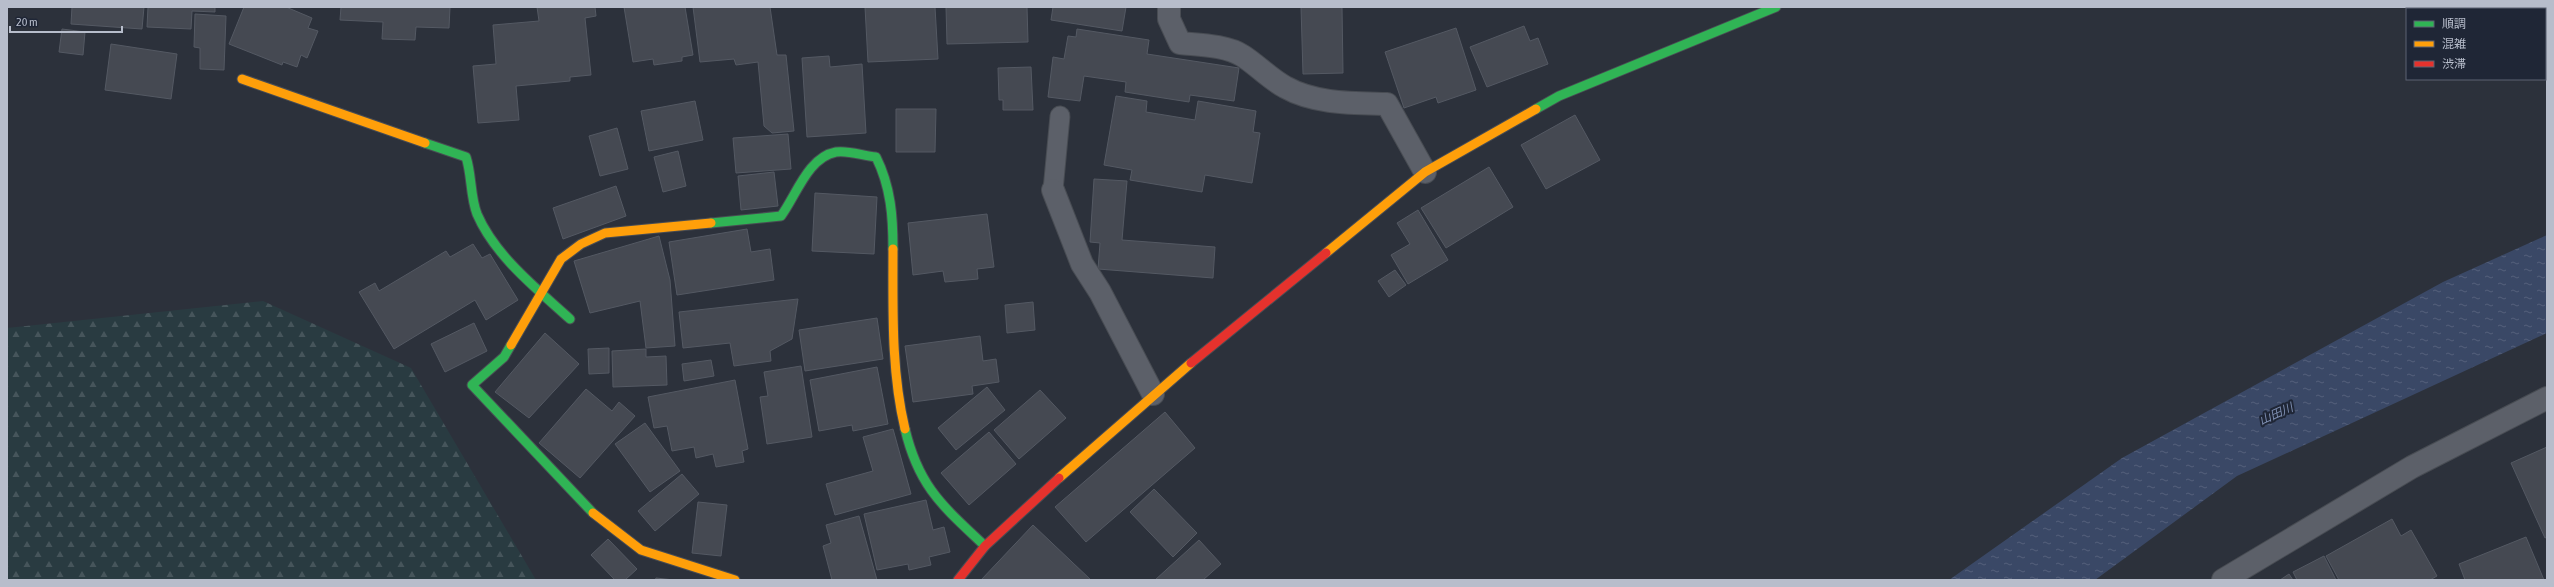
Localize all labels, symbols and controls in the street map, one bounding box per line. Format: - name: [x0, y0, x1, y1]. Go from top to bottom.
- scale bar: [10, 8, 122, 34]
- legend: [2406, 8, 2546, 80]
- text: 20 m: [16, 15, 38, 29]
- text: 順調: [2442, 17, 2466, 31]
- text: 混雑: [2442, 37, 2466, 51]
- text: 渋滞: [2442, 57, 2466, 71]
- water label: 山田川: [2257, 399, 2297, 428]

